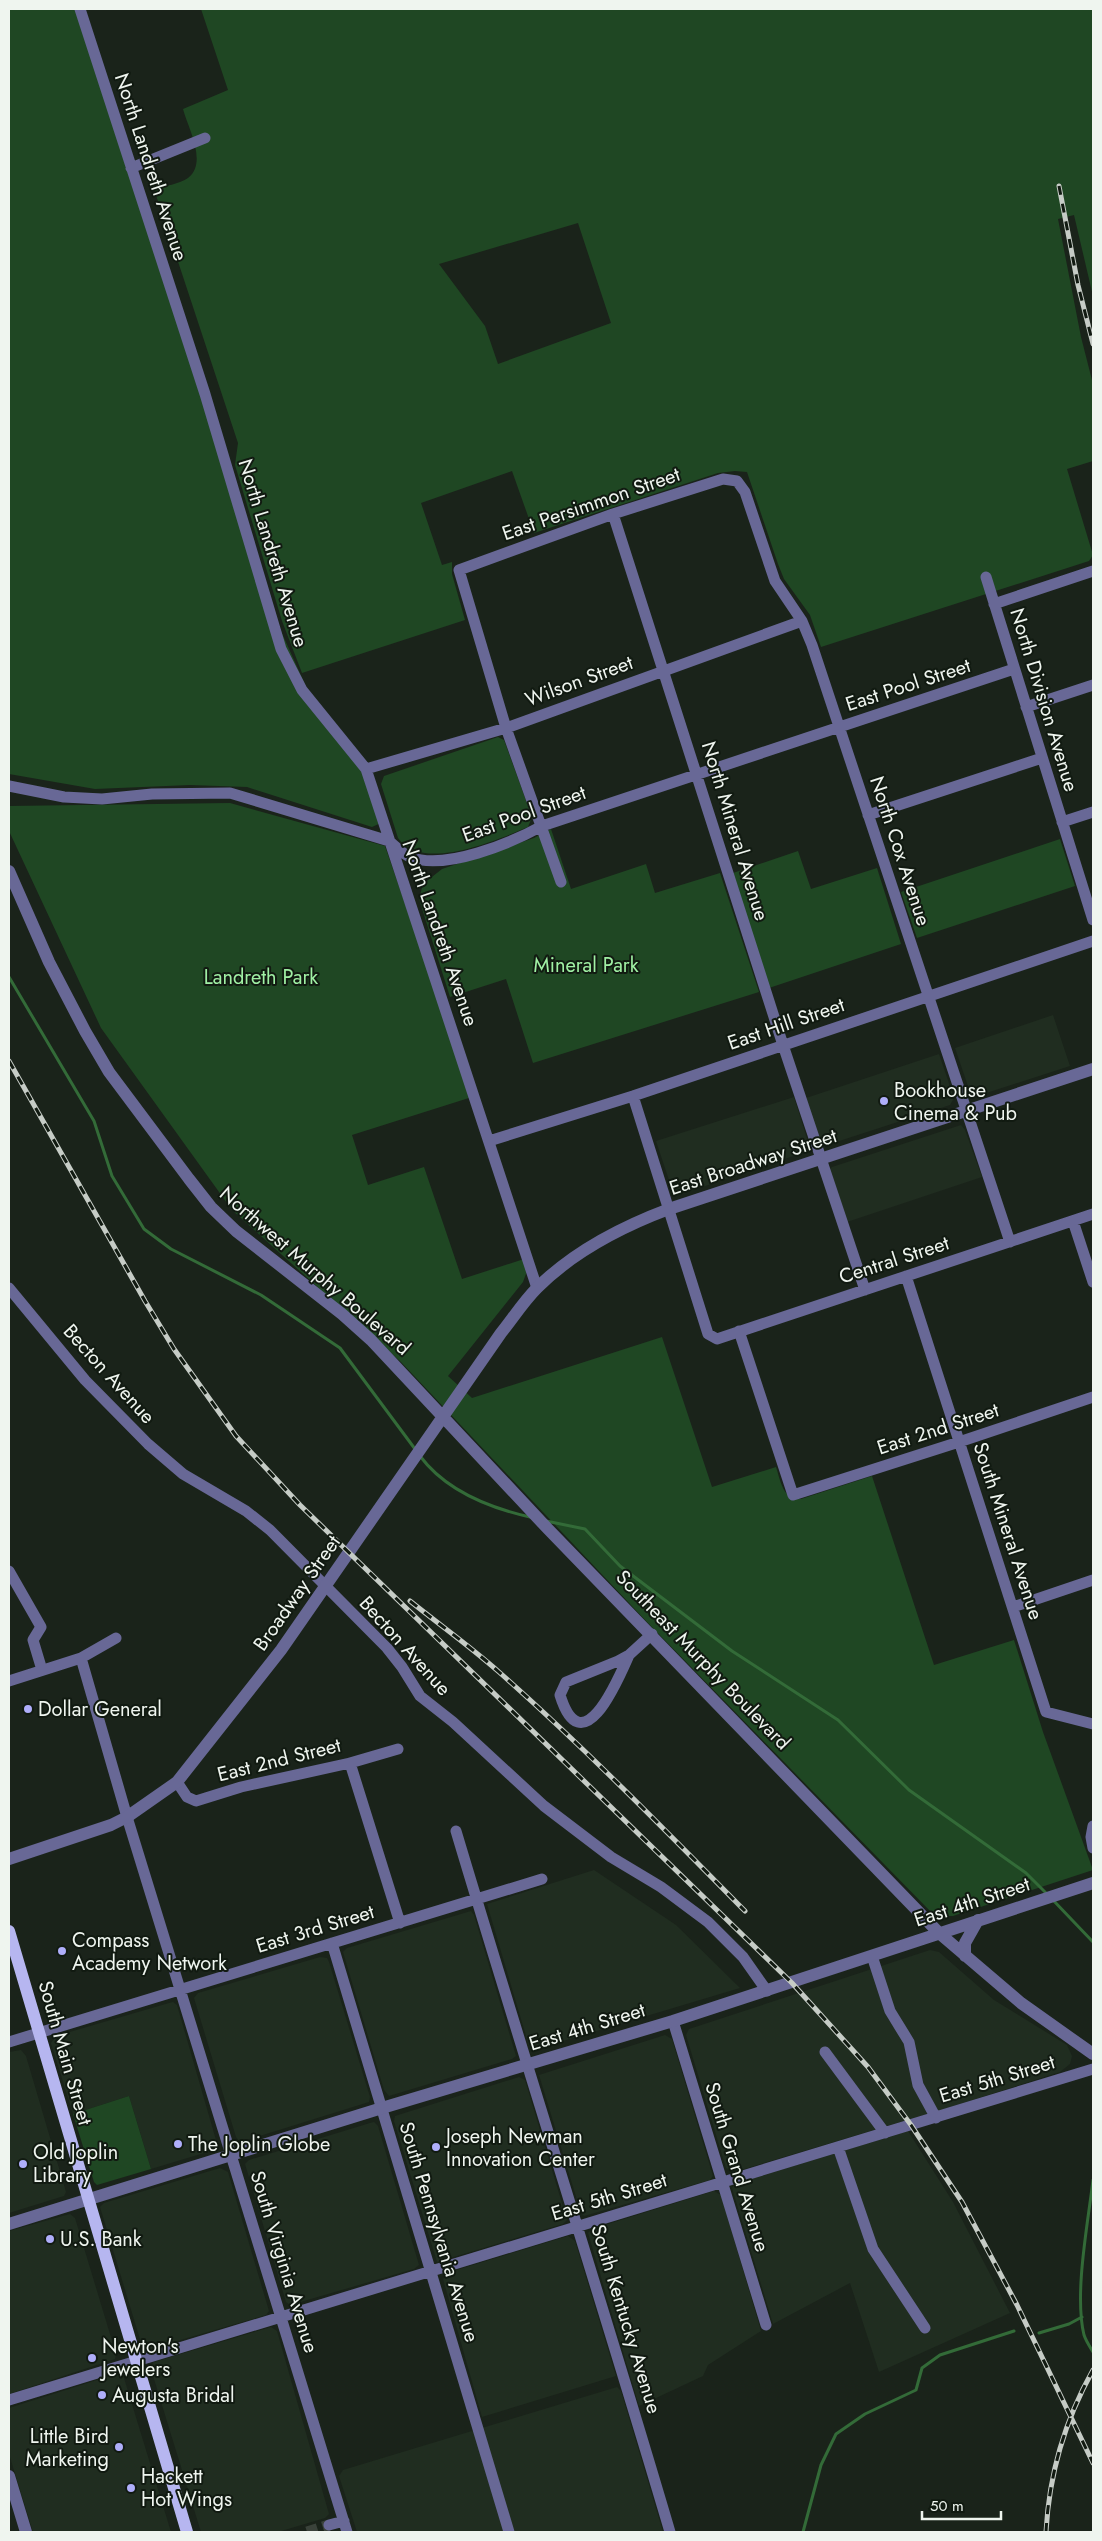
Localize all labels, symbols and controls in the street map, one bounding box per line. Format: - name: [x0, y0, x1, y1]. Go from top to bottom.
- street label: North Landreth Avenue: [107, 70, 195, 264]
- street label: North Landreth Avenue: [231, 455, 315, 651]
- street label: East Persimmon Street: [498, 460, 684, 548]
- street label: North Division Avenue: [1002, 605, 1086, 795]
- street label: Wilson Street: [521, 648, 637, 714]
- street label: East Pool Street: [842, 651, 974, 719]
- street label: North Mineral Avenue: [694, 738, 776, 924]
- street label: North Cox Avenue: [862, 773, 938, 929]
- street label: East Pool Street: [458, 778, 590, 850]
- street label: North Landreth Avenue: [394, 836, 486, 1030]
- park label: Mineral Park: [534, 951, 639, 980]
- park label: Landreth Park: [204, 963, 318, 992]
- street label: East Hill Street: [724, 990, 849, 1058]
- place label: Bookhouse Cinema & Pub: [894, 1076, 1017, 1128]
- marker: Bookhouse Cinema & Pub: [878, 1095, 890, 1107]
- street label: East Broadway Street: [665, 1121, 841, 1203]
- street label: Northwest Murphy Boulevard: [213, 1180, 417, 1362]
- street label: Central Street: [835, 1229, 953, 1291]
- street label: Becton Avenue: [56, 1318, 162, 1430]
- street label: East 2nd Street: [873, 1396, 1003, 1462]
- street label: South Mineral Avenue: [966, 1438, 1050, 1624]
- street label: Broadway Street: [246, 1529, 348, 1657]
- street label: Southeast Murphy Boulevard: [609, 1563, 797, 1757]
- street label: Becton Avenue: [352, 1590, 458, 1702]
- place label: Dollar General: [38, 1695, 162, 1724]
- marker: Dollar General: [22, 1703, 34, 1715]
- street label: East 2nd Street: [214, 1731, 344, 1789]
- street label: East 4th Street: [910, 1870, 1034, 1934]
- street label: East 3rd Street: [252, 1897, 378, 1961]
- place label: Compass Academy Network: [72, 1926, 227, 1978]
- marker: Compass Academy Network: [56, 1945, 68, 1957]
- street label: South Main Street: [31, 1977, 100, 2129]
- street label: East 4th Street: [525, 1996, 649, 2058]
- street label: East 5th Street: [935, 2048, 1059, 2110]
- street label: South Grand Avenue: [697, 2079, 777, 2255]
- street label: South Pennsylvania Avenue: [392, 2118, 486, 2346]
- place label: Joseph Newman Innovation Center: [443, 2122, 595, 2174]
- place label: The Joplin Globe: [188, 2130, 330, 2159]
- place label: Old Joplin Library: [33, 2138, 118, 2190]
- marker: The Joplin Globe: [172, 2138, 184, 2150]
- marker: Joseph Newman Innovation Center: [430, 2141, 442, 2153]
- marker: Old Joplin Library: [17, 2158, 29, 2170]
- street label: East 5th Street: [547, 2166, 671, 2228]
- street label: South Virginia Avenue: [243, 2167, 325, 2357]
- street label: South Kentucky Avenue: [583, 2221, 669, 2417]
- place label: U.S. Bank: [60, 2225, 142, 2254]
- marker: U.S. Bank: [44, 2233, 56, 2245]
- place label: Newton's Jewelers: [99, 2332, 178, 2384]
- marker: Newton's Jewelers: [86, 2352, 98, 2364]
- place label: Augusta Bridal: [112, 2381, 235, 2410]
- marker: Augusta Bridal: [96, 2389, 108, 2401]
- place label: Little Bird Marketing: [26, 2422, 109, 2474]
- marker: Little Bird Marketing: [113, 2441, 125, 2453]
- place label: Hackett Hot Wings: [141, 2462, 232, 2514]
- marker: Hackett Hot Wings: [125, 2482, 137, 2494]
- scale bar: [922, 2488, 1001, 2520]
- text: 50 m: [930, 2495, 964, 2517]

